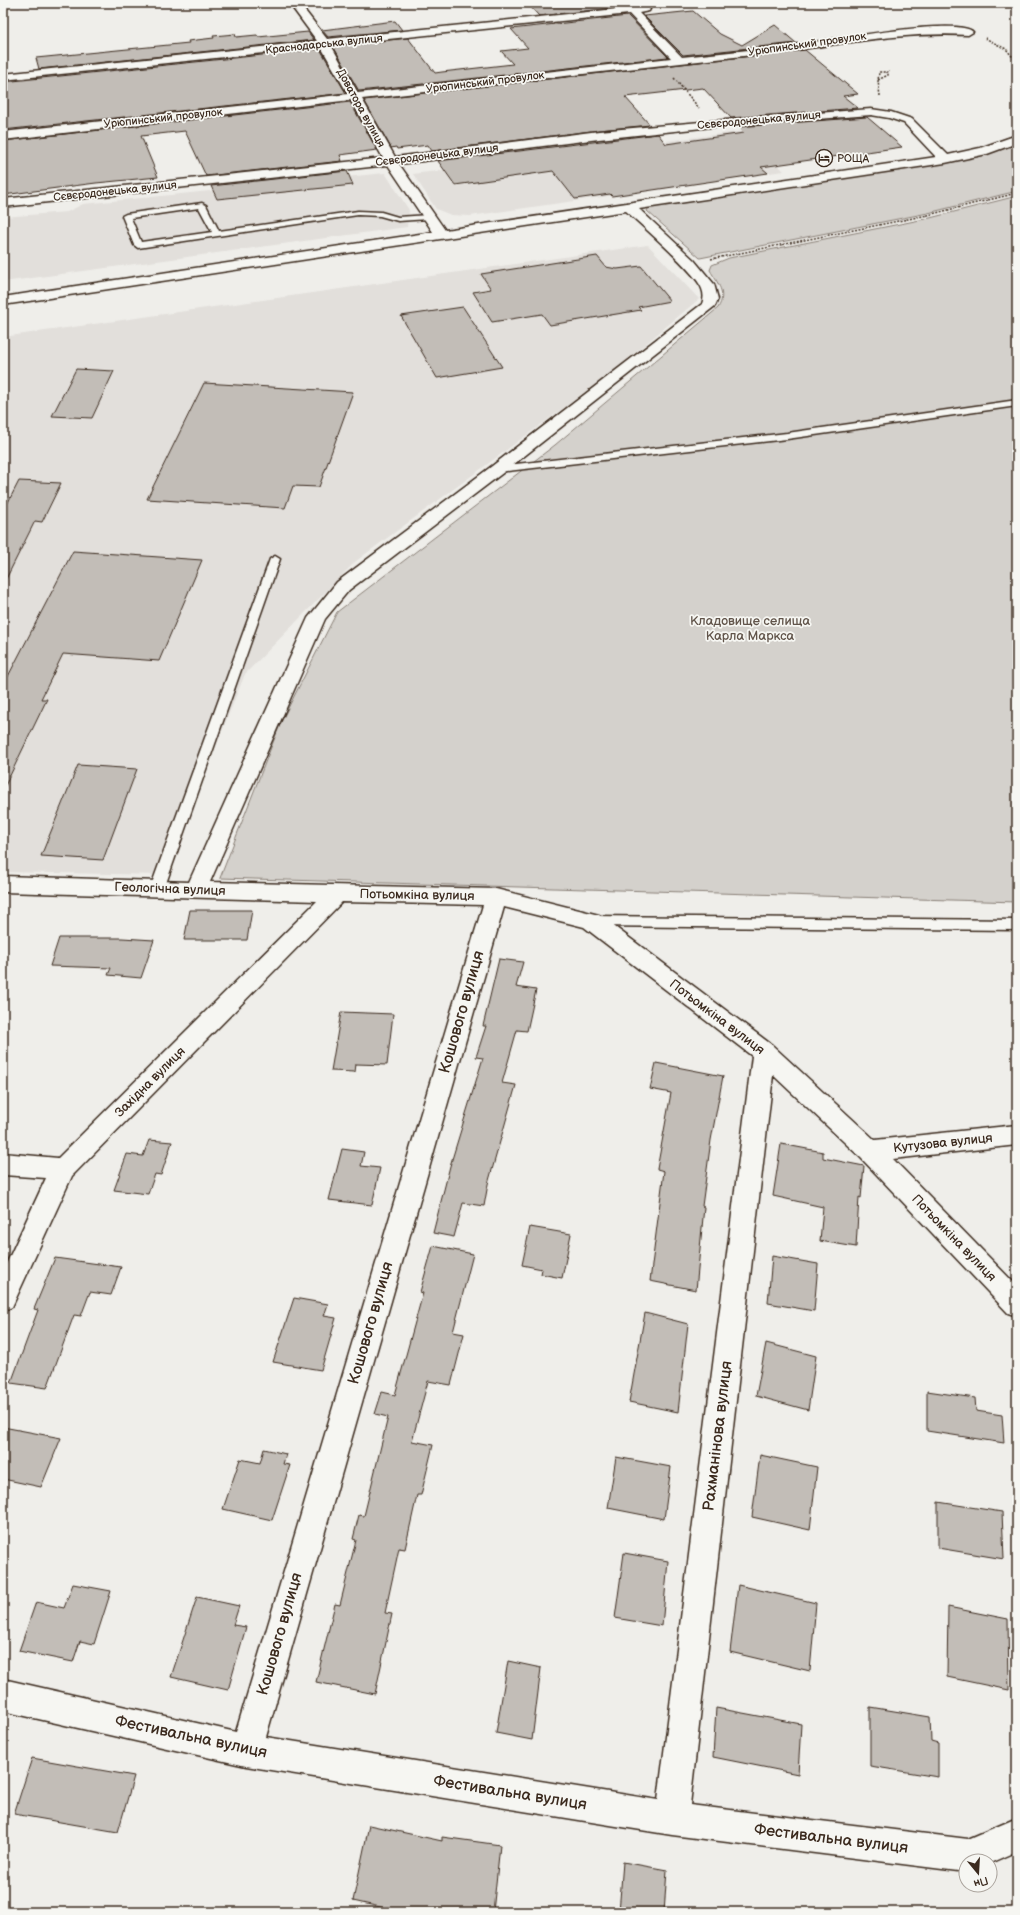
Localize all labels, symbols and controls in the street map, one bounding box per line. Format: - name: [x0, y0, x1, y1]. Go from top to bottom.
- street label: Урюпинський провулок: [747, 29, 867, 59]
- street label: Краснодарська вулиця: [265, 31, 383, 57]
- street label: Доватора вулиця: [334, 66, 388, 150]
- street label: Урюпинський провулок: [425, 68, 545, 96]
- street label: Урюпинський провулок: [103, 105, 223, 131]
- street label: Сєвєродонецька вулиця: [697, 108, 821, 132]
- street label: Сєвєродонецька вулиця: [375, 141, 499, 169]
- hotel icon: РОЩА: [814, 148, 834, 168]
- place label: РОЩА: [837, 152, 870, 165]
- street label: Сєвєродонецька вулиця: [53, 178, 177, 204]
- park label: Кладовище селища Карла Маркса: [690, 613, 810, 644]
- street label: Геологічна вулиця: [114, 879, 226, 899]
- street label: Потьомкіна вулиця: [359, 886, 475, 904]
- street label: Кошового вулиця: [435, 948, 489, 1076]
- street label: Потьомкіна вулиця: [666, 976, 768, 1058]
- street label: Західна вулиця: [111, 1043, 189, 1121]
- street label: Кутузова вулиця: [893, 1130, 993, 1156]
- street label: Потьомкіна вулиця: [908, 1191, 1000, 1285]
- street label: Кошового вулиця: [344, 1259, 398, 1387]
- street label: Рахманінова вулиця: [699, 1360, 737, 1512]
- street label: Кошового вулиця: [253, 1570, 307, 1698]
- street label: Фестивальна вулиця: [113, 1712, 269, 1762]
- street label: Фестивальна вулиця: [432, 1771, 588, 1815]
- street label: Фестивальна вулиця: [753, 1820, 909, 1858]
- north arrow: [958, 1853, 998, 1893]
- text: Пн: [972, 1874, 990, 1890]

